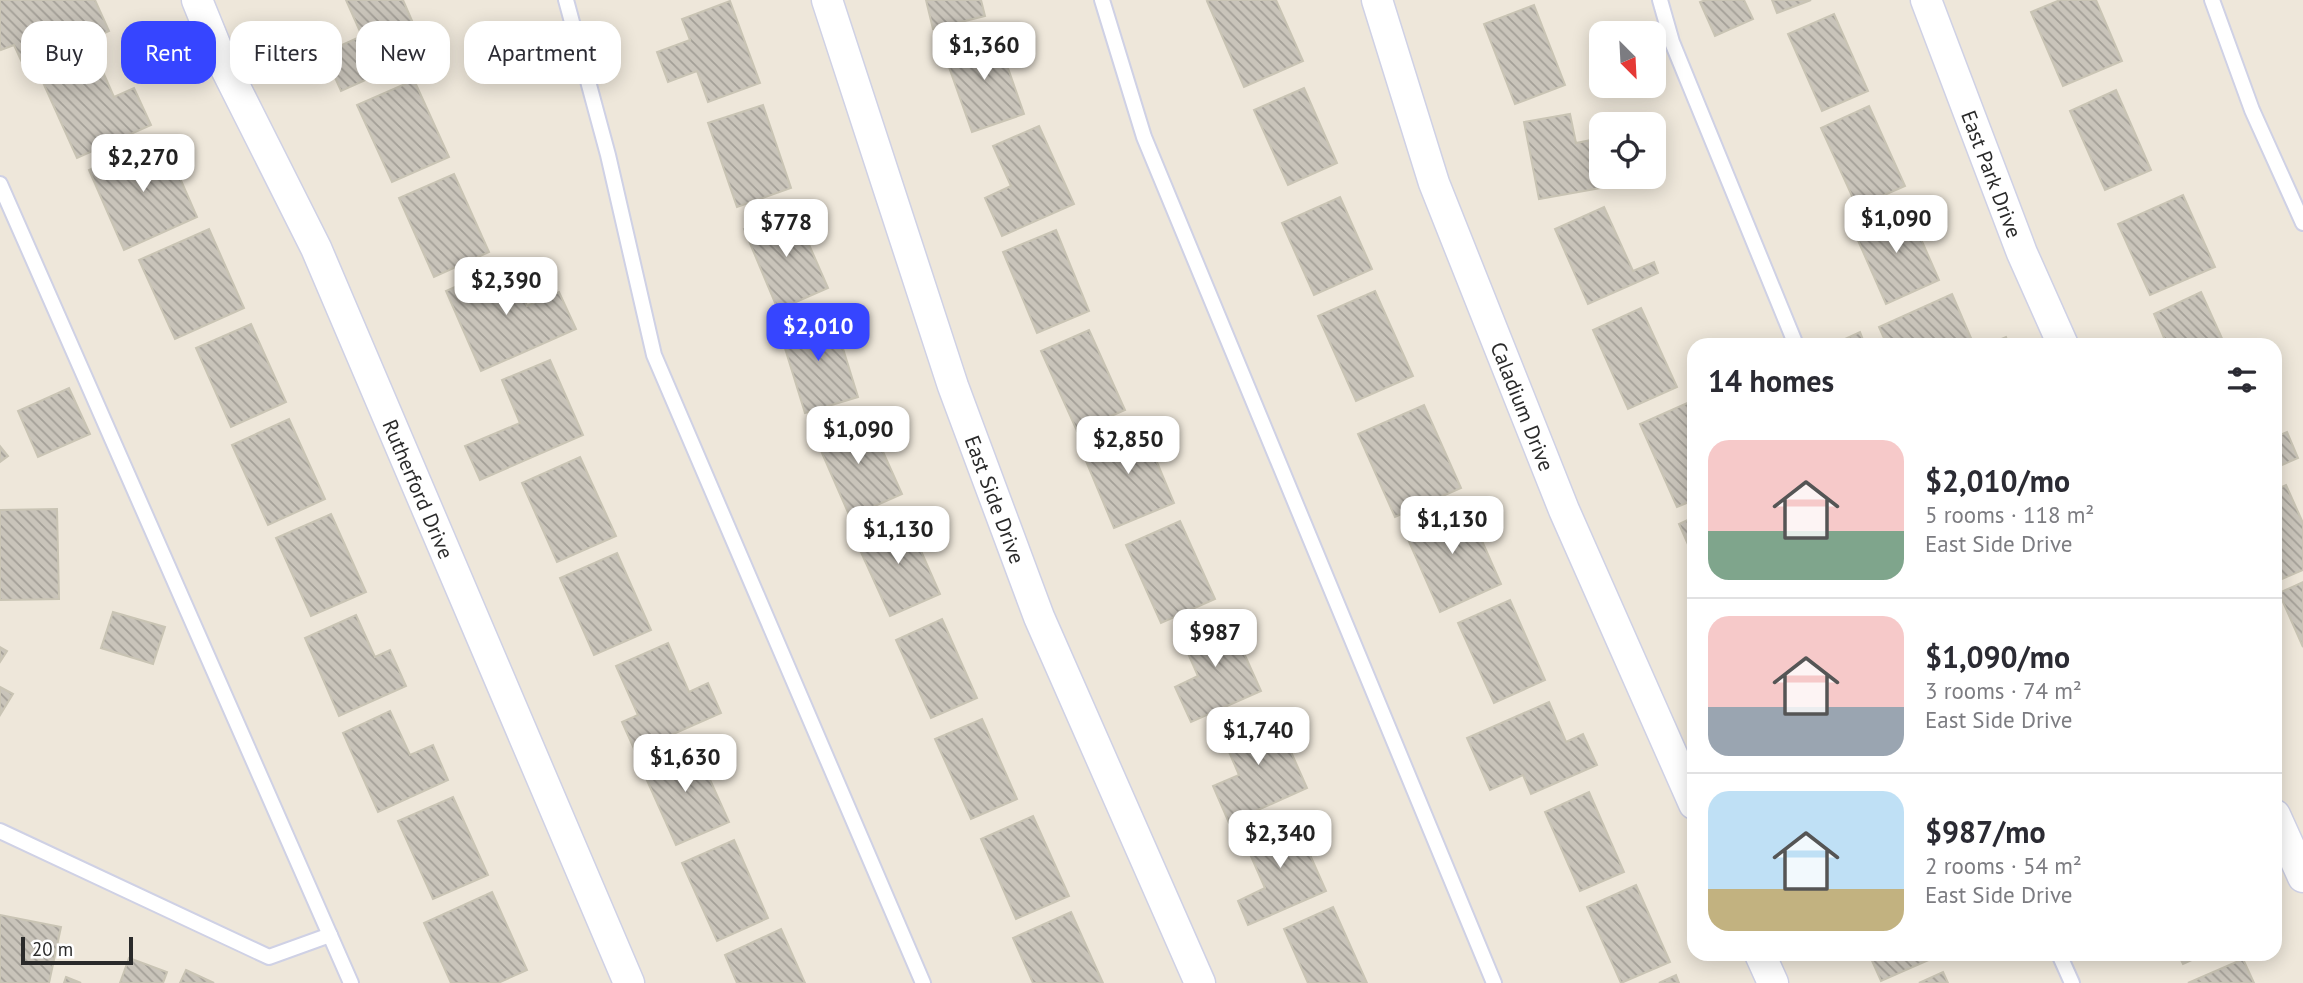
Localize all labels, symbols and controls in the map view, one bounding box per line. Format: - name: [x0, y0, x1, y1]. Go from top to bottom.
- chip: Buy: [21, 21, 107, 84]
- chip: Rent: [121, 21, 216, 84]
- chip: Filters: [230, 21, 342, 84]
- chip: New: [356, 21, 450, 84]
- chip: Apartment: [464, 21, 621, 84]
- north arrow: [1589, 21, 1666, 98]
- map controls: [1589, 21, 1666, 189]
- pin: $1,360: [927, 22, 1041, 82]
- text: $1,360: [948, 30, 1020, 59]
- street label: East Park Drive: [1956, 106, 2028, 241]
- button: locate: [1589, 112, 1666, 189]
- pin: $2,270: [86, 134, 200, 194]
- text: $2,270: [107, 142, 179, 171]
- pin: $1,090: [1839, 196, 1953, 255]
- pin: $778: [745, 200, 827, 259]
- text: $1,090: [1860, 203, 1932, 232]
- text: $778: [760, 207, 812, 236]
- pin: $2,390: [449, 258, 563, 317]
- text: $2,390: [470, 265, 542, 294]
- pin: $2,010: [761, 304, 875, 363]
- text: $2,010: [782, 311, 854, 340]
- street label: Caladium Drive: [1485, 338, 1561, 475]
- text: 14 homes: [1708, 361, 1834, 400]
- icon: filters: [2223, 361, 2261, 399]
- pin: $1,090: [801, 406, 915, 466]
- text: $1,090: [822, 414, 894, 443]
- street label: Rutherford Drive: [377, 415, 460, 563]
- pin: $2,850: [1071, 416, 1185, 476]
- text: $2,850: [1092, 424, 1164, 453]
- street label: East Side Drive: [959, 432, 1031, 567]
- text: $2,010/mo: [1925, 461, 2070, 500]
- icon: home: [1764, 468, 1848, 552]
- pin: $1,130: [1395, 496, 1509, 556]
- text: 5 rooms · 118 m²: [1925, 500, 2094, 529]
- text: $1,130: [1416, 504, 1488, 533]
- pin: $1,130: [841, 506, 955, 566]
- text: $1,130: [862, 514, 934, 543]
- text: East Side Drive: [1925, 529, 2072, 558]
- pin: $987: [1174, 610, 1256, 669]
- text: $987: [1189, 617, 1241, 646]
- text: $1,090/mo: [1925, 637, 2070, 676]
- icon: home: [1764, 644, 1848, 728]
- text: 3 rooms · 74 m²: [1925, 676, 2082, 705]
- text: East Side Drive: [1925, 705, 2072, 734]
- pin: $1,740: [1201, 708, 1315, 767]
- text: $1,740: [1222, 715, 1294, 744]
- pin: $1,630: [628, 734, 742, 794]
- text: $1,630: [649, 742, 721, 771]
- pin: $2,340: [1223, 810, 1337, 870]
- text: $987/mo: [1925, 812, 2046, 851]
- text: $2,340: [1244, 818, 1316, 847]
- icon: home: [1764, 819, 1848, 903]
- text: 2 rooms · 54 m²: [1925, 851, 2082, 880]
- text: East Side Drive: [1925, 880, 2072, 909]
- scale bar: [21, 934, 133, 966]
- text: 20 m: [32, 937, 73, 961]

